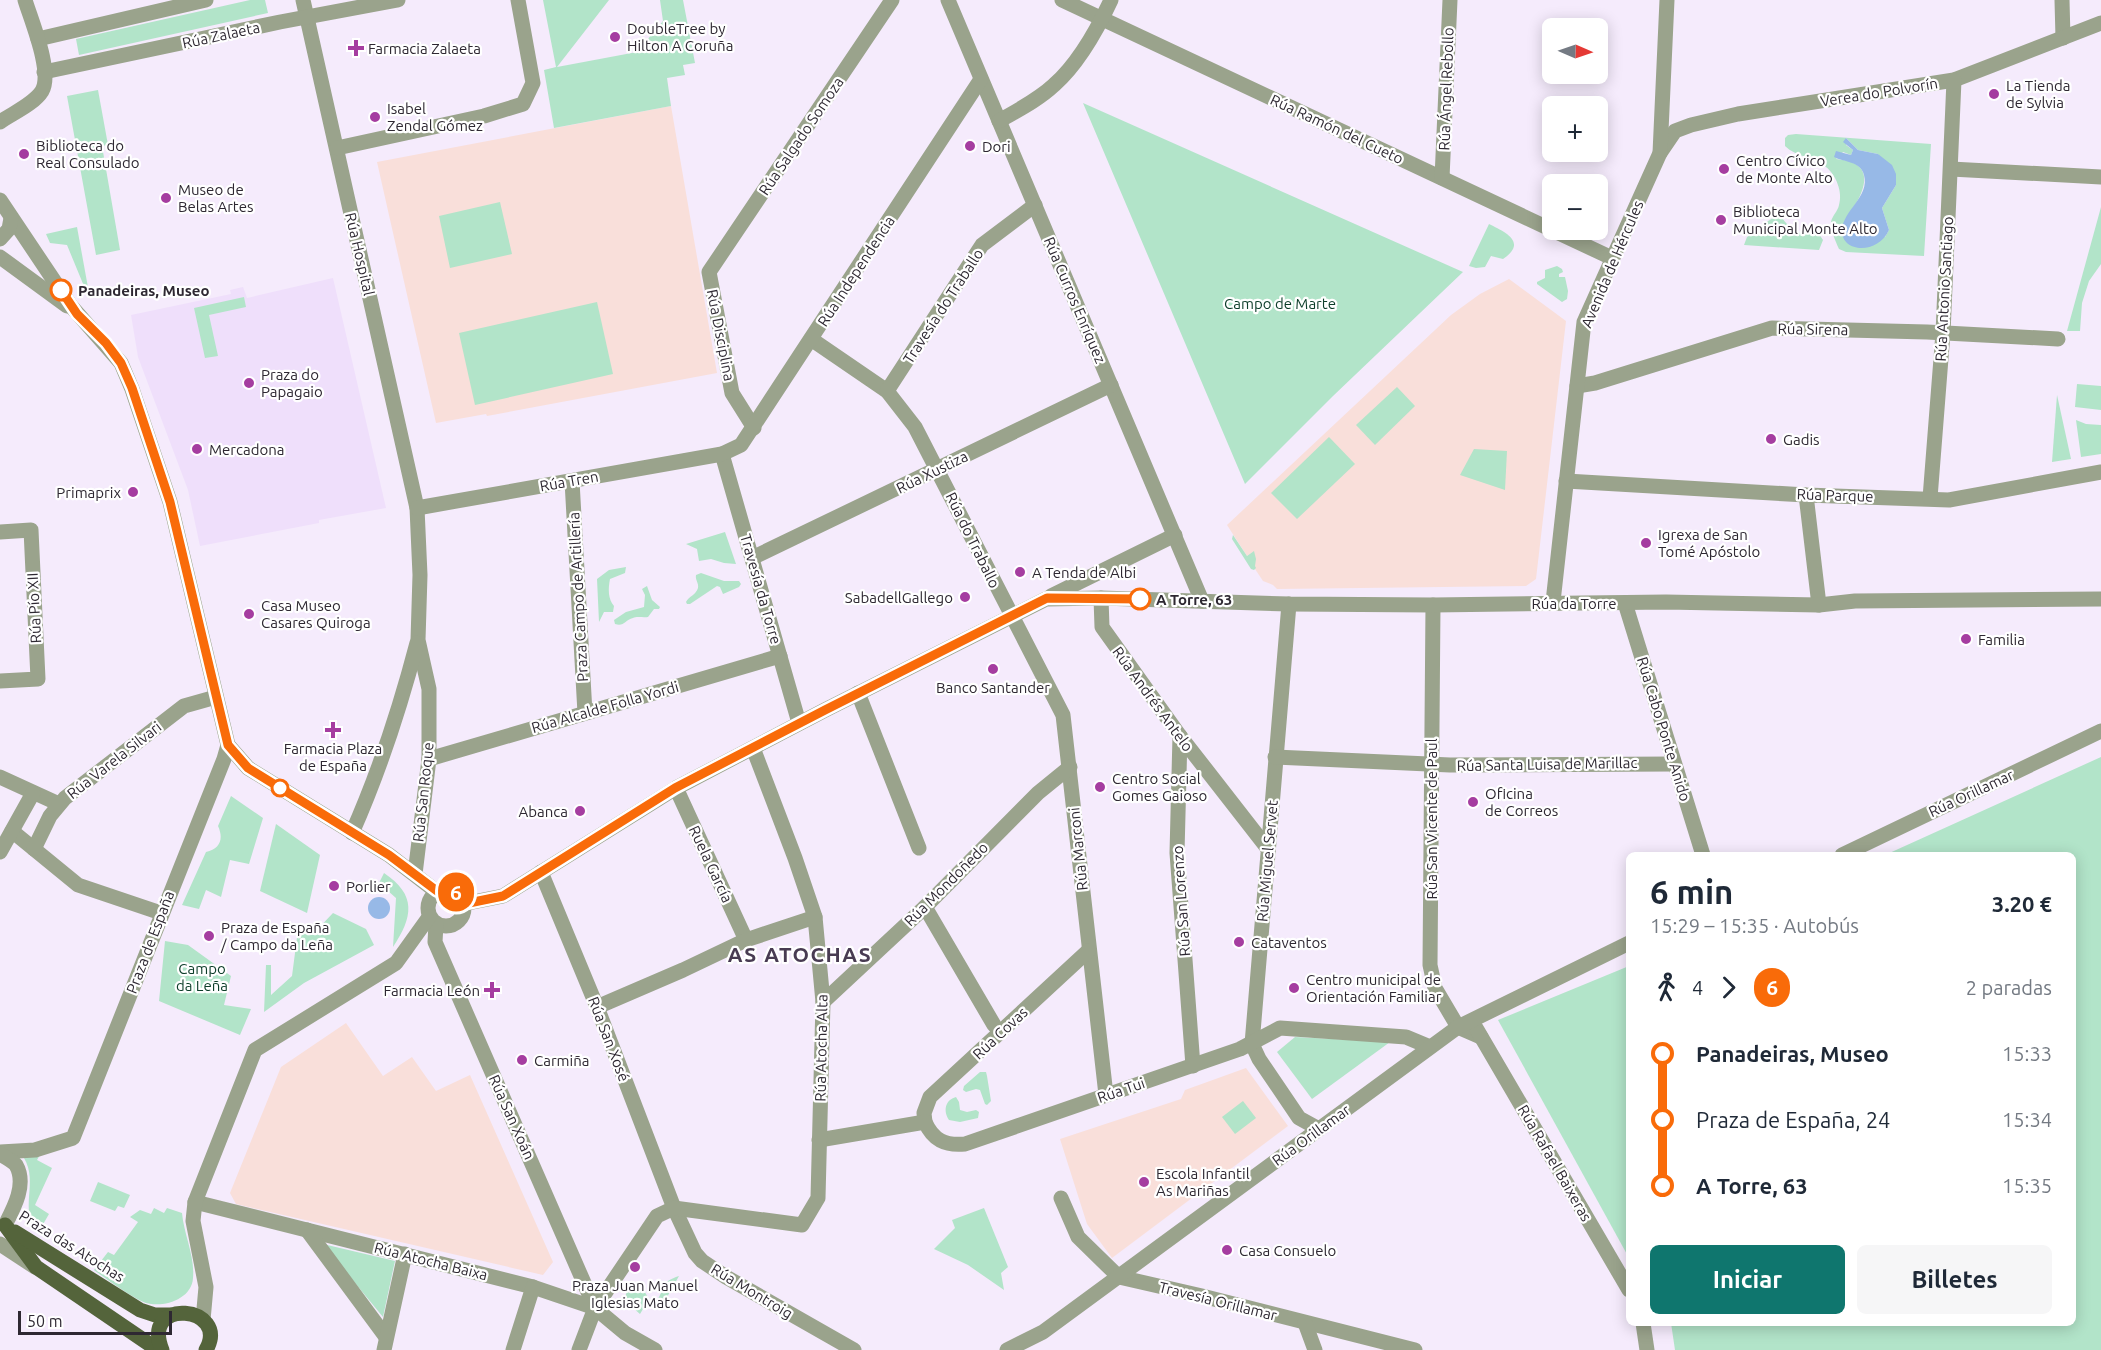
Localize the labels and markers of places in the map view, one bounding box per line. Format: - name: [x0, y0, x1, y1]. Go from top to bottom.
- place label: DoubleTree by Hilton A Coruña: [627, 20, 733, 54]
- marker: DoubleTree by Hilton A Coruña: [608, 30, 622, 44]
- place label: Farmacia Zalaeta: [368, 40, 481, 57]
- marker: Farmacia Zalaeta: [349, 41, 363, 55]
- place label: La Tienda de Sylvia: [2006, 77, 2070, 111]
- marker: La Tienda de Sylvia: [1987, 87, 2001, 101]
- place label: Isabel Zendal Gómez: [387, 100, 483, 134]
- marker: Isabel Zendal Gómez: [368, 110, 382, 124]
- place label: Biblioteca do Real Consulado: [36, 137, 140, 171]
- place label: Dori: [982, 138, 1011, 155]
- marker: Dori: [963, 139, 977, 153]
- marker: Biblioteca do Real Consulado: [17, 147, 31, 161]
- place label: Centro Cívico de Monte Alto: [1736, 152, 1833, 186]
- marker: Centro Cívico de Monte Alto: [1717, 162, 1731, 176]
- place label: Museo de Belas Artes: [178, 181, 254, 215]
- marker: Museo de Belas Artes: [159, 191, 173, 205]
- place label: Biblioteca Municipal Monte Alto: [1733, 203, 1878, 237]
- marker: Biblioteca Municipal Monte Alto: [1714, 213, 1728, 227]
- marker: Panadeiras, Museo: [50, 279, 72, 301]
- place label: Panadeiras, Museo: [78, 282, 210, 299]
- place label: Praza do Papagaio: [261, 366, 323, 400]
- marker: Praza do Papagaio: [242, 376, 256, 390]
- place label: Gadis: [1783, 431, 1820, 448]
- marker: Gadis: [1764, 432, 1778, 446]
- place label: Mercadona: [209, 441, 284, 458]
- marker: Mercadona: [190, 442, 204, 456]
- place label: Primaprix: [56, 484, 121, 501]
- marker: Primaprix: [126, 485, 140, 499]
- place label: Igrexa de San Tomé Apóstolo: [1658, 526, 1760, 560]
- marker: Igrexa de San Tomé Apóstolo: [1639, 536, 1653, 550]
- place label: A Tenda de Albi: [1032, 564, 1136, 581]
- marker: A Tenda de Albi: [1013, 565, 1027, 579]
- marker: A Torre, 63: [1129, 588, 1151, 610]
- place label: SabadellGallego: [845, 589, 953, 606]
- marker: SabadellGallego: [958, 590, 972, 604]
- place label: A Torre, 63: [1156, 591, 1232, 608]
- place label: Casa Museo Casares Quiroga: [261, 597, 371, 631]
- marker: Casa Museo Casares Quiroga: [242, 607, 256, 621]
- place label: Familia: [1978, 631, 2025, 648]
- marker: Familia: [1959, 632, 1973, 646]
- marker: Banco Santander: [986, 662, 1000, 676]
- place label: Banco Santander: [936, 679, 1050, 696]
- marker: Farmacia Plaza de España: [326, 723, 340, 737]
- place label: Farmacia Plaza de España: [284, 740, 382, 774]
- place label: Centro Social Gomes Gaioso: [1112, 770, 1207, 804]
- unlabelled marker: [271, 779, 289, 797]
- marker: Centro Social Gomes Gaioso: [1093, 780, 1107, 794]
- place label: Oficina de Correos: [1485, 785, 1558, 819]
- marker: Oficina de Correos: [1466, 795, 1480, 809]
- place label: Abanca: [519, 803, 568, 820]
- marker: Abanca: [573, 804, 587, 818]
- place label: Porlier: [346, 878, 391, 895]
- marker: Porlier: [327, 879, 341, 893]
- place label: Praza de España / Campo da Leña: [220, 919, 333, 953]
- marker: Praza de España / Campo da Leña: [202, 929, 216, 943]
- place label: Cataventos: [1251, 934, 1327, 951]
- marker: Cataventos: [1232, 935, 1246, 949]
- place label: Centro municipal de Orientación Familiar: [1306, 971, 1442, 1005]
- marker: Centro municipal de Orientación Familiar: [1287, 981, 1301, 995]
- place label: Farmacia León: [384, 982, 480, 999]
- marker: Farmacia León: [485, 983, 499, 997]
- place label: Carmiña: [534, 1052, 589, 1069]
- marker: Carmiña: [515, 1053, 529, 1067]
- place label: Escola Infantil As Mariñas: [1156, 1165, 1250, 1199]
- marker: Escola Infantil As Mariñas: [1137, 1175, 1151, 1189]
- place label: Casa Consuelo: [1239, 1242, 1336, 1259]
- marker: Casa Consuelo: [1220, 1243, 1234, 1257]
- marker: Praza Juan Manuel Iglesias Mato: [628, 1260, 642, 1274]
- place label: Praza Juan Manuel Iglesias Mato: [572, 1277, 698, 1311]

